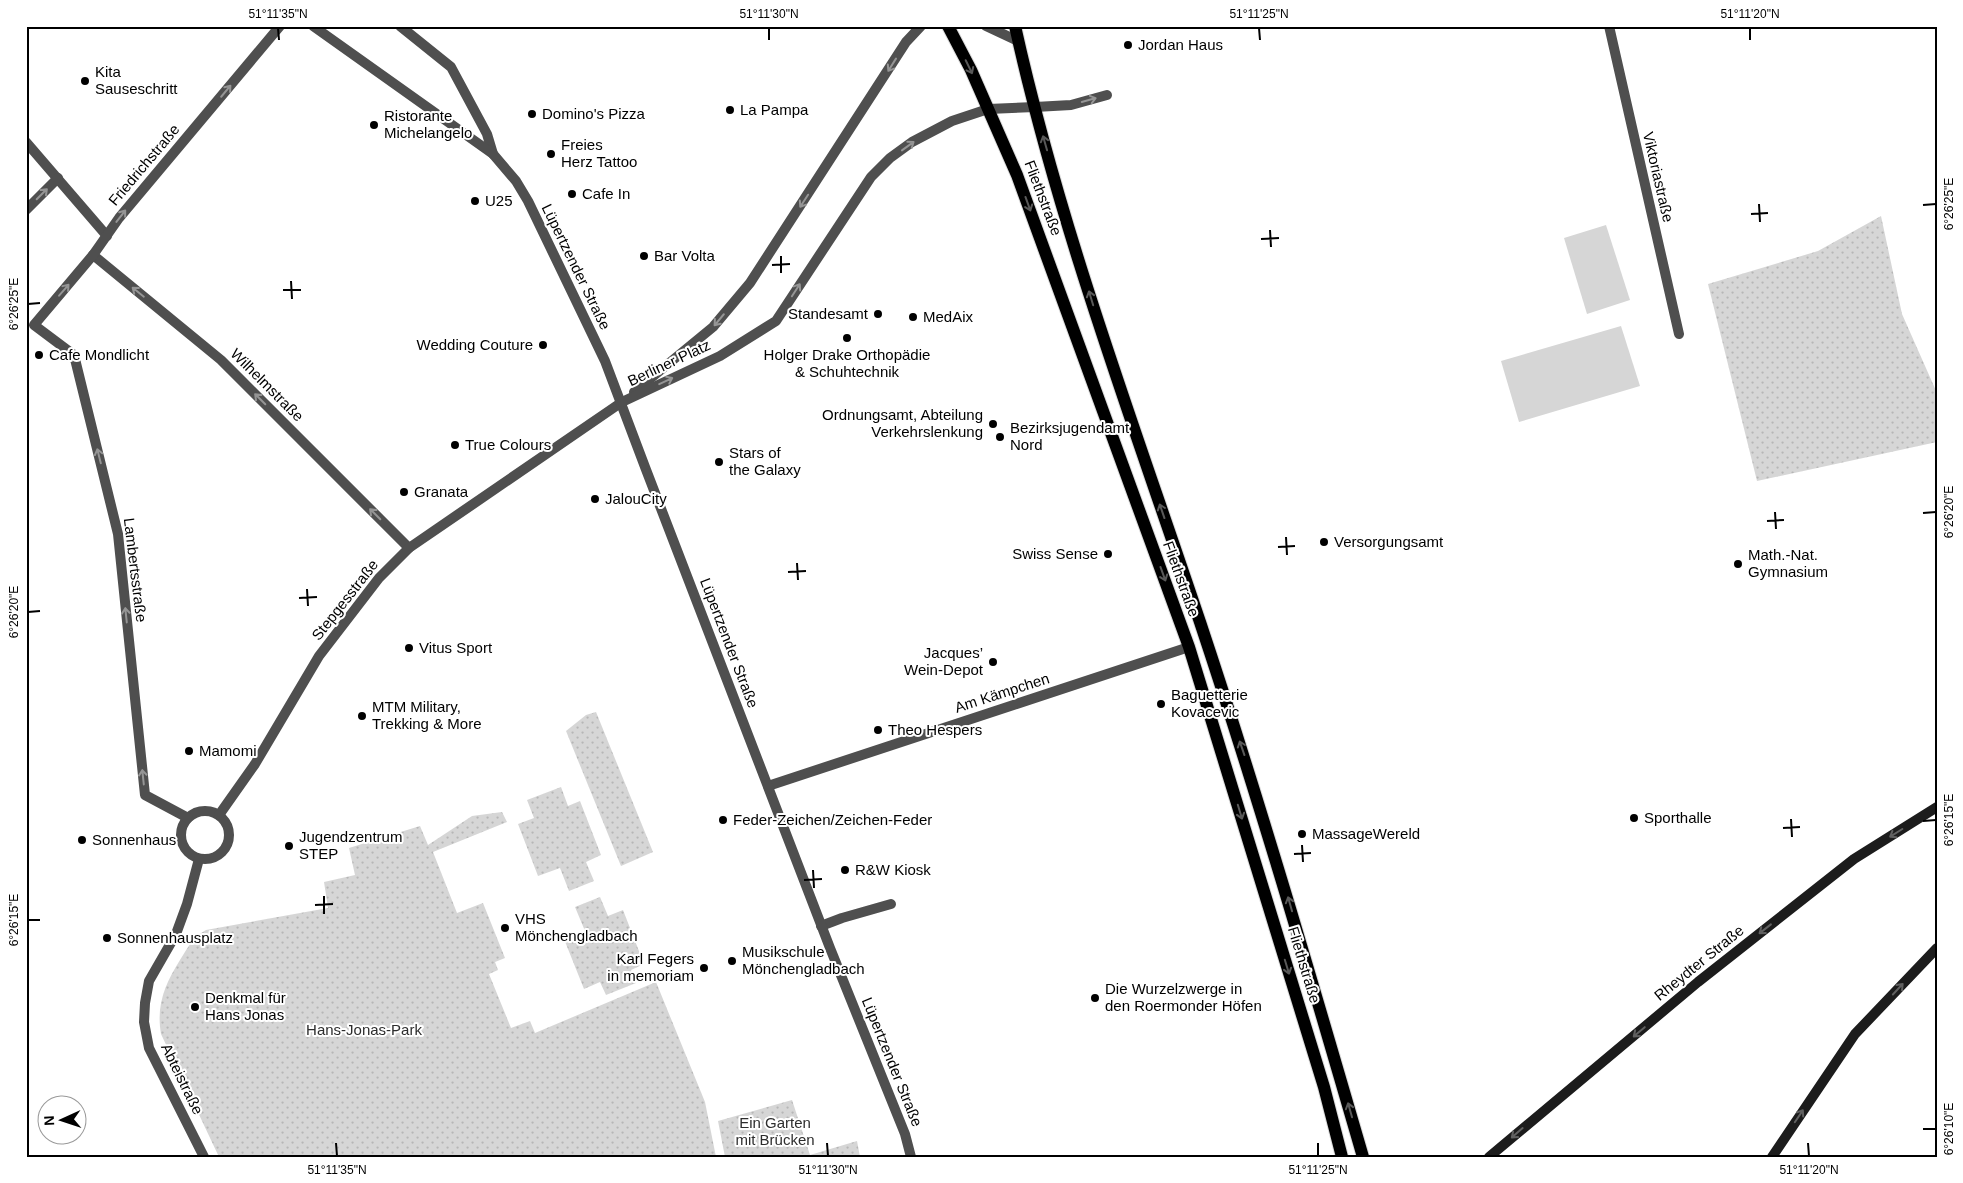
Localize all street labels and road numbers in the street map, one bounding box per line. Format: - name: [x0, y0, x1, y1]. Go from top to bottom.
- street label: Friedrichstraße: [105, 121, 183, 209]
- street label: Viktoriastraße: [1640, 130, 1677, 224]
- street label: Fliethstraße: [1021, 158, 1066, 238]
- street label: Lüpertzender Straße: [539, 201, 614, 332]
- street label: Berliner Platz: [625, 336, 713, 389]
- street label: Wilhelmstraße: [227, 345, 307, 425]
- street label: Lambertsstraße: [121, 517, 150, 623]
- street label: Fliethstraße: [1160, 539, 1203, 619]
- street label: Stepgesstraße: [308, 556, 381, 643]
- street label: Lüpertzender Straße: [697, 576, 762, 710]
- street label: Am Kämpchen: [952, 669, 1051, 716]
- street label: Rheydter Straße: [1651, 921, 1747, 1004]
- street label: Fliethstraße: [1285, 924, 1324, 1005]
- street label: Lüpertzender Straße: [859, 995, 926, 1129]
- street label: Abteistraße: [158, 1041, 207, 1117]

